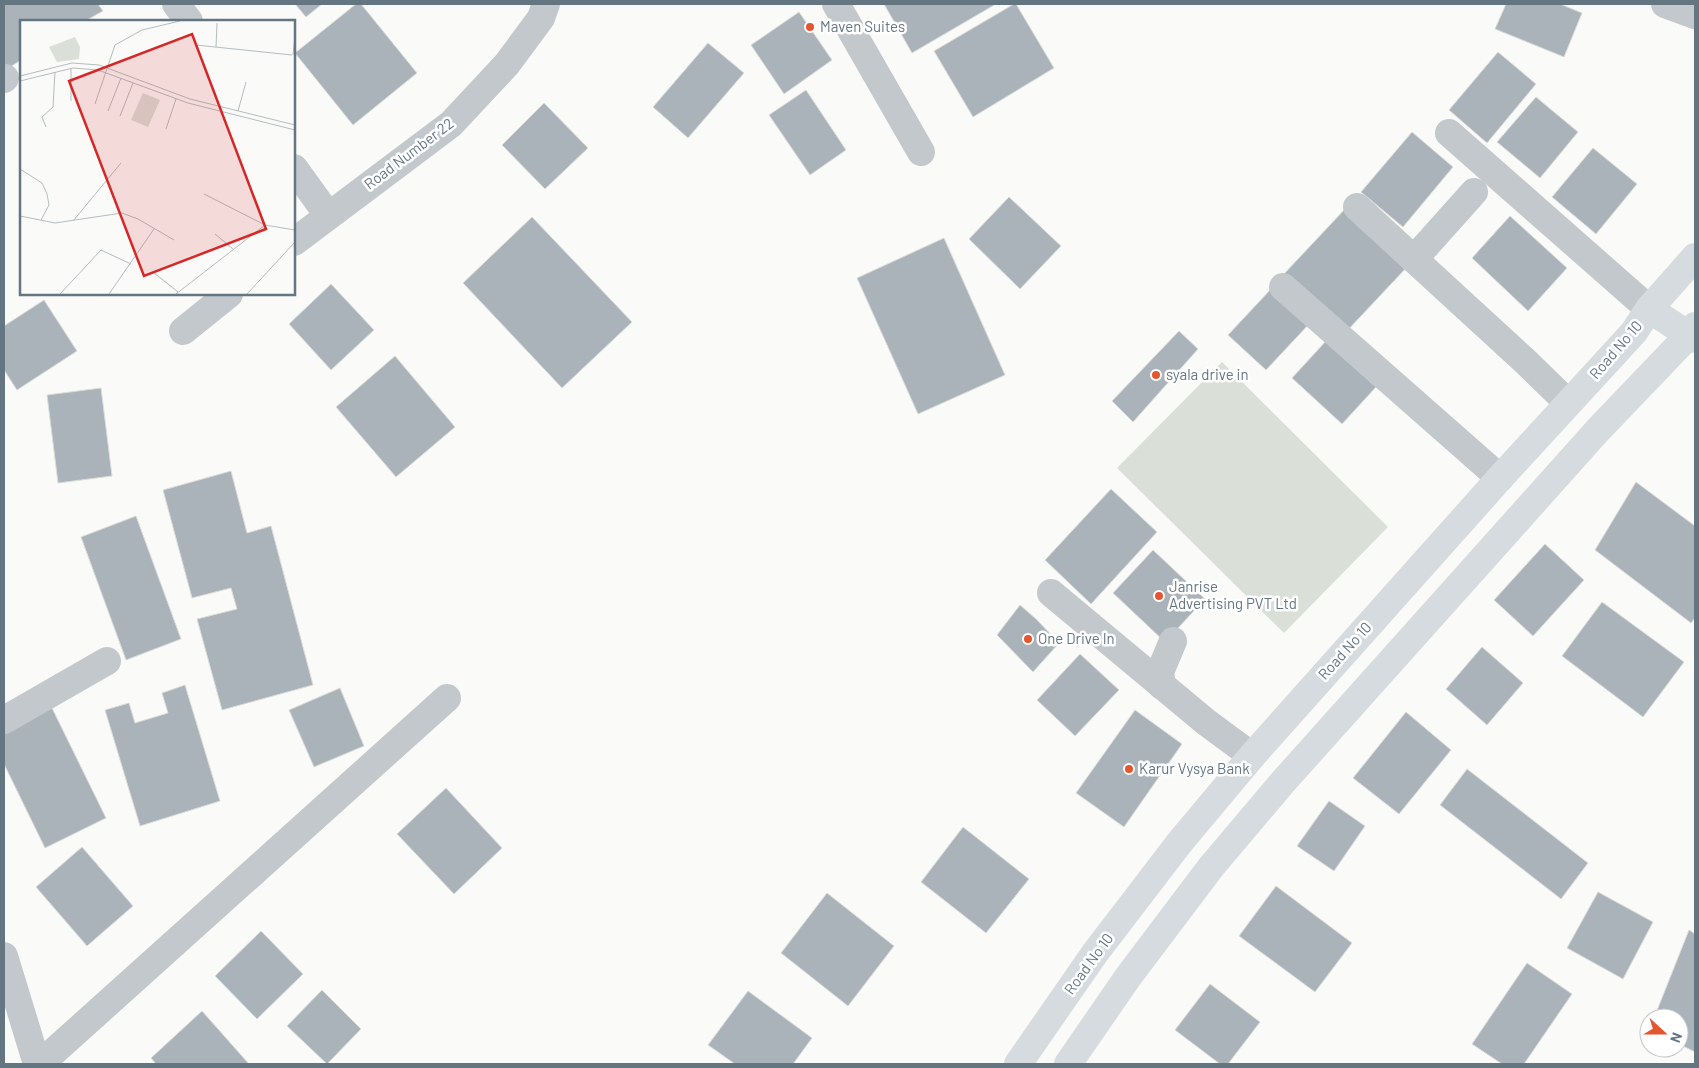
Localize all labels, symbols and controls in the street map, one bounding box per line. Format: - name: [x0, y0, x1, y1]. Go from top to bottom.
- place label: Maven Suites: [820, 17, 905, 35]
- inset map: [20, 20, 295, 295]
- marker: Maven Suites: [804, 21, 816, 33]
- street label: Road Number 22: [360, 114, 457, 193]
- street label: Road No 10: [1585, 317, 1645, 382]
- place label: syala drive in: [1166, 365, 1249, 383]
- marker: syala drive in: [1150, 369, 1162, 381]
- place label: Janrise Advertising PVT Ltd: [1169, 577, 1297, 612]
- marker: Janrise Advertising PVT Ltd: [1153, 590, 1165, 602]
- street label: Road No 10: [1314, 618, 1375, 683]
- place label: One Drive In: [1038, 629, 1115, 647]
- marker: One Drive In: [1022, 633, 1034, 645]
- place label: Karur Vysya Bank: [1139, 759, 1250, 777]
- marker: Karur Vysya Bank: [1123, 763, 1135, 775]
- street label: Road No 10: [1060, 929, 1116, 998]
- north arrow: [1639, 1008, 1689, 1058]
- text: N: [1667, 1030, 1686, 1045]

